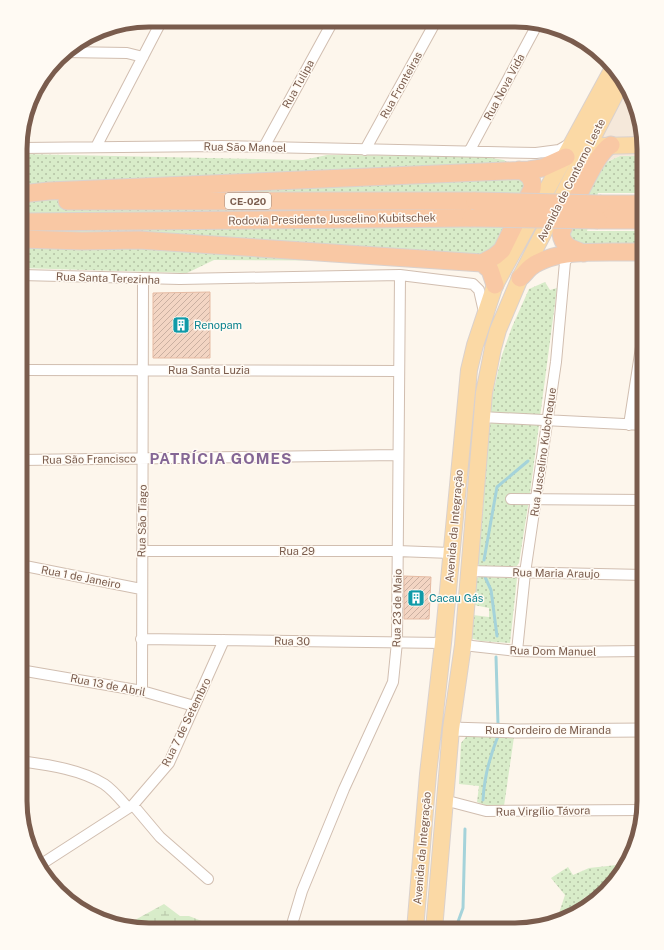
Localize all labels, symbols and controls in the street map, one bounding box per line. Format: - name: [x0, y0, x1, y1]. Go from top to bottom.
- street label: Rua Fronteiras: [378, 49, 424, 120]
- street label: Rua Nova Vida: [481, 52, 527, 122]
- street label: Rua Tulipa: [280, 58, 316, 110]
- street label: Avenida de Contorno Leste: [535, 117, 607, 243]
- street label: Rua São Manoel: [204, 140, 286, 154]
- road number: CE-020: [225, 193, 271, 209]
- street label: Rodovia Presidente Juscelino Kubitschek: [228, 211, 436, 227]
- street label: Rua Santa Terezinha: [56, 270, 160, 286]
- building icon: Renopam: [171, 315, 191, 335]
- place label: Renopam: [194, 319, 242, 331]
- street label: Rua Santa Luzia: [168, 364, 250, 376]
- street label: Rua Juscelino Kubcheque: [528, 387, 558, 517]
- district label: PATRÍCIA GOMES: [150, 450, 292, 467]
- street label: Rua São Francisco: [42, 452, 136, 466]
- street label: Avenida da Integração: [443, 469, 466, 583]
- street label: Rua São Tiago: [135, 484, 149, 558]
- street label: Rua 29: [279, 545, 315, 557]
- street label: Rua 1 de Janeiro: [40, 563, 122, 591]
- street label: Rua Maria Araujo: [512, 566, 600, 580]
- street label: Rua 23 de Maio: [390, 569, 404, 647]
- building icon: Cacau Gás: [406, 588, 426, 608]
- place label: Cacau Gás: [429, 592, 484, 604]
- street label: Rua 30: [274, 635, 310, 647]
- street label: Rua Dom Manuel: [510, 644, 596, 658]
- street label: Rua 13 de Abril: [69, 672, 147, 698]
- street label: Rua 7 de Setembro: [159, 676, 213, 768]
- street label: Rua Cordeiro de Miranda: [485, 724, 611, 736]
- street label: Avenida da Integração: [411, 791, 434, 905]
- street label: Rua Virgílio Távora: [496, 804, 590, 818]

